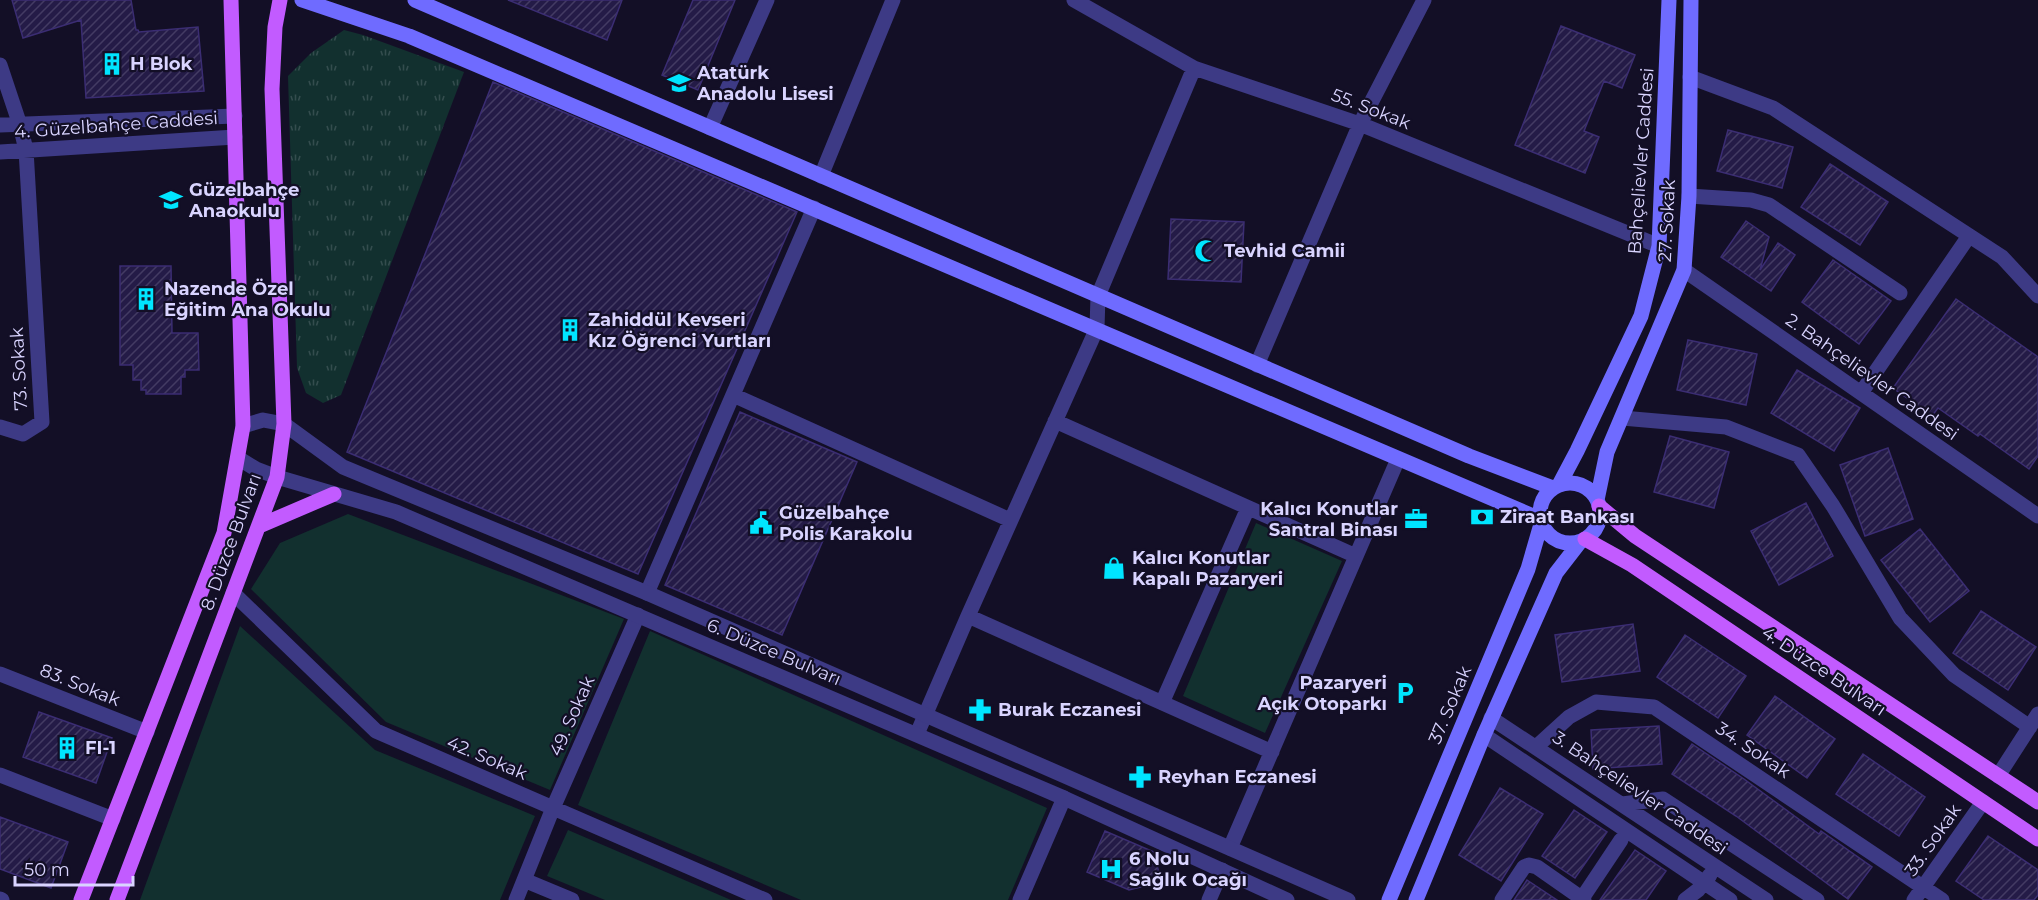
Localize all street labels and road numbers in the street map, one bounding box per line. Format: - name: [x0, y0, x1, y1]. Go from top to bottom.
- street label: Bahçelievler Caddesi: [1623, 67, 1659, 255]
- street label: 55. Sokak: [1328, 84, 1414, 134]
- street label: 4. Güzelbahçe Caddesi: [13, 107, 219, 143]
- street label: 27. Sokak: [1654, 179, 1680, 263]
- street label: 2. Bahçelievler Caddesi: [1781, 309, 1963, 445]
- street label: 73. Sokak: [6, 327, 32, 411]
- street label: 8. Düzce Bulvarı: [196, 470, 266, 614]
- street label: 6. Düzce Bulvarı: [704, 614, 844, 690]
- street label: 4. Düzce Bulvarı: [1758, 621, 1890, 721]
- street label: 83. Sokak: [37, 659, 124, 711]
- street label: 37. Sokak: [1424, 663, 1476, 747]
- street label: 49. Sokak: [545, 672, 600, 759]
- street label: 34. Sokak: [1712, 717, 1795, 783]
- street label: 3. Bahçelievler Caddesi: [1549, 726, 1731, 860]
- street label: 42. Sokak: [444, 731, 531, 785]
- street label: 33. Sokak: [1900, 799, 1966, 880]

